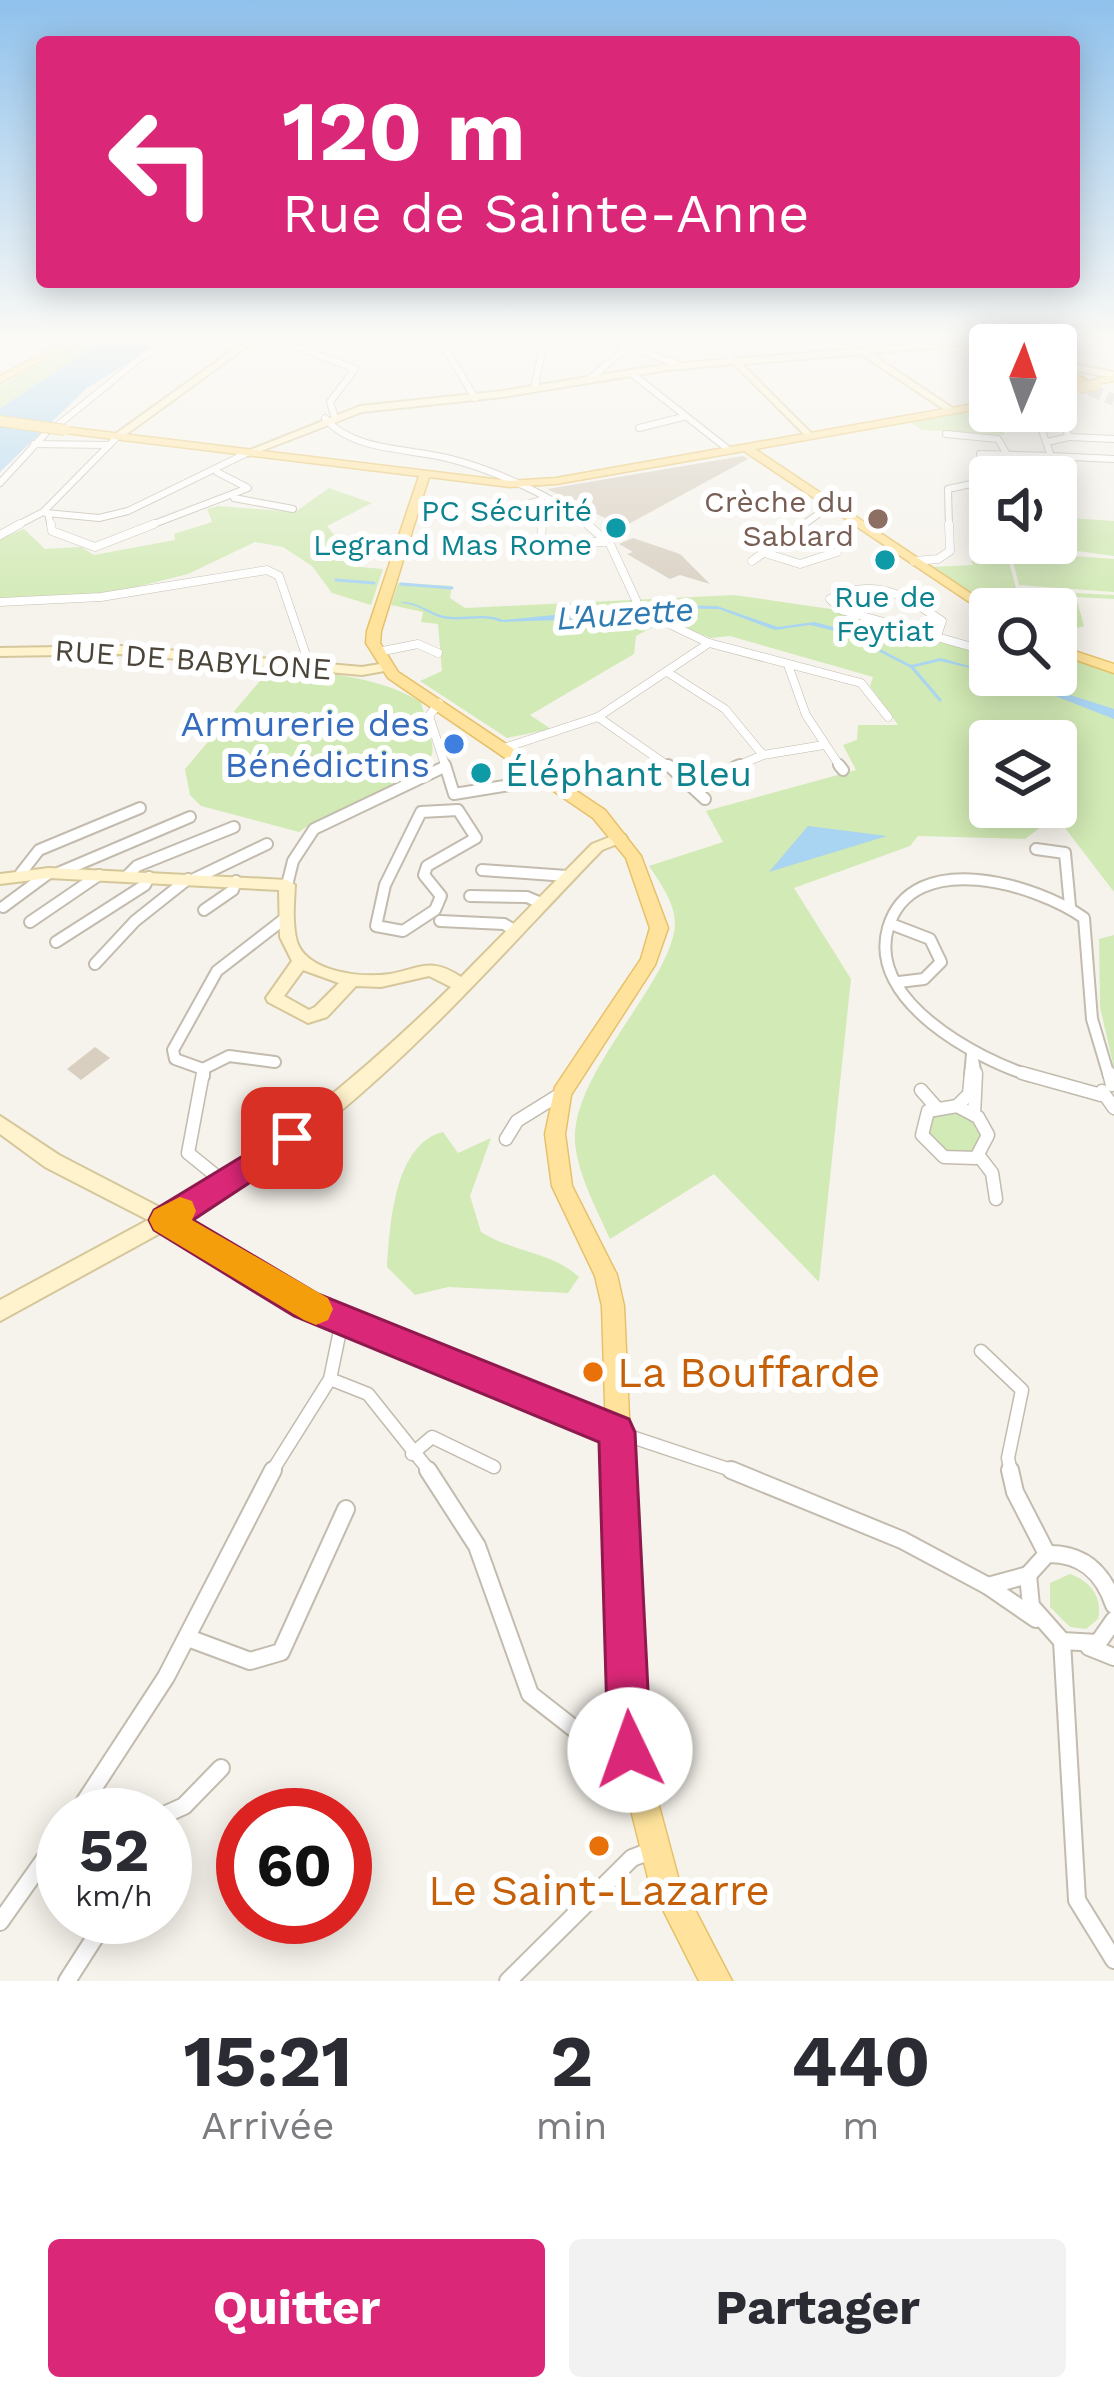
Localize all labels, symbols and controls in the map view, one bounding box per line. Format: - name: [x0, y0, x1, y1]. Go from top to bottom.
- text: 120 m: [282, 82, 525, 180]
- icon: left: [84, 84, 240, 240]
- text: Rue de Sainte-Anne: [282, 182, 810, 245]
- north arrow: [969, 324, 1077, 432]
- map controls: [969, 324, 1077, 828]
- button: sound: [969, 456, 1077, 564]
- place label: Crèche du Sablard: [704, 484, 854, 553]
- place label: PC Sécurité Legrand Mas Rome: [313, 493, 592, 562]
- marker: Crèche du Sablard: [865, 506, 891, 532]
- marker: PC Sécurité Legrand Mas Rome: [603, 515, 629, 541]
- marker: Rue de Feytiat: [872, 547, 898, 573]
- place label: Rue de Feytiat: [834, 579, 936, 648]
- button: search: [969, 588, 1077, 696]
- water label: L'Auzette: [555, 589, 695, 638]
- street label: RUE DE BABYLONE: [54, 632, 332, 687]
- place label: Armurerie des Bénédictins: [181, 703, 430, 786]
- button: layers: [969, 720, 1077, 828]
- marker: Armurerie des Bénédictins: [441, 731, 467, 757]
- place label: Éléphant Bleu: [505, 753, 752, 795]
- marker: Éléphant Bleu: [468, 760, 494, 786]
- pin: [241, 1087, 343, 1189]
- icon: arrive: [259, 1105, 325, 1171]
- place label: La Bouffarde: [617, 1348, 880, 1397]
- marker: La Bouffarde: [580, 1359, 606, 1385]
- position arrow: [567, 1687, 693, 1813]
- speed limit sign: 60: [216, 1788, 372, 1944]
- text: 52: [79, 1815, 149, 1886]
- marker: Le Saint-Lazarre: [586, 1833, 612, 1859]
- place label: Le Saint-Lazarre: [428, 1866, 770, 1915]
- text: km/h: [75, 1878, 153, 1913]
- text: 15:21: [184, 2019, 352, 2103]
- text: 2: [550, 2019, 593, 2103]
- text: 440: [791, 2019, 930, 2103]
- text: Arrivée: [201, 2103, 335, 2148]
- text: min: [536, 2103, 607, 2148]
- text: m: [842, 2103, 879, 2148]
- button: Quitter: [48, 2239, 545, 2377]
- button: Partager: [569, 2239, 1066, 2377]

